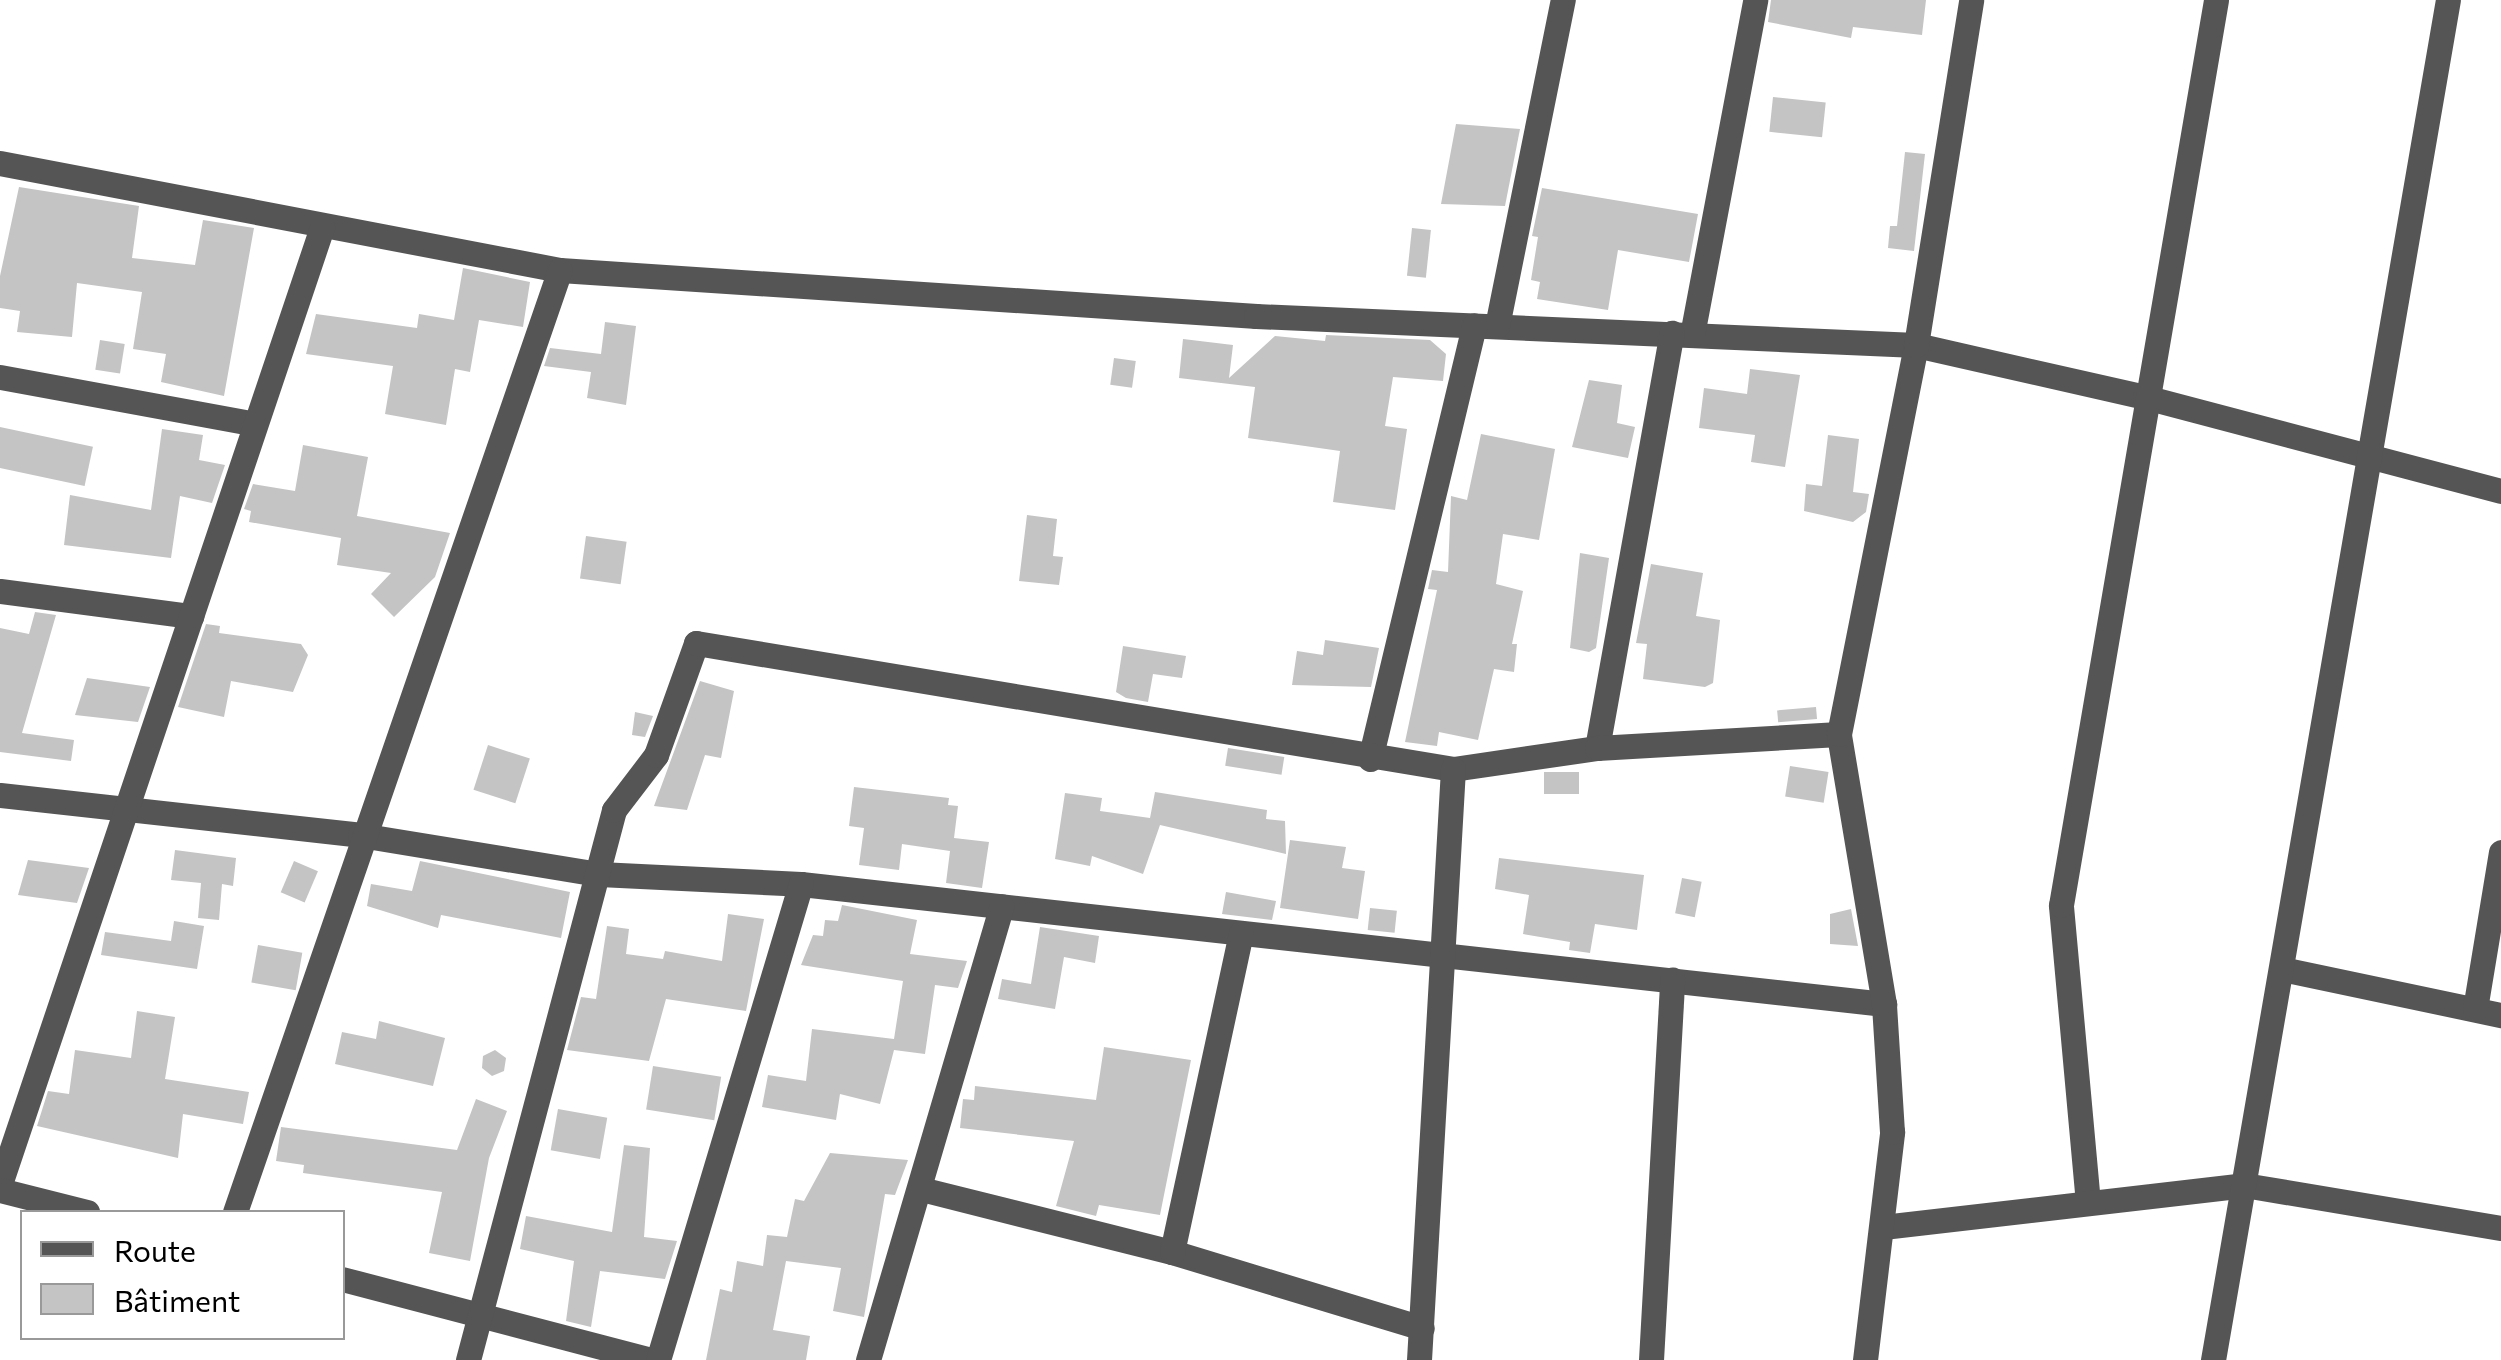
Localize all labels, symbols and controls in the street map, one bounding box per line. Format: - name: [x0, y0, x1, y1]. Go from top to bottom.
- legend: [20, 1210, 345, 1340]
- text: Route: [114, 1231, 196, 1268]
- text: Bâtiment: [114, 1281, 240, 1318]

